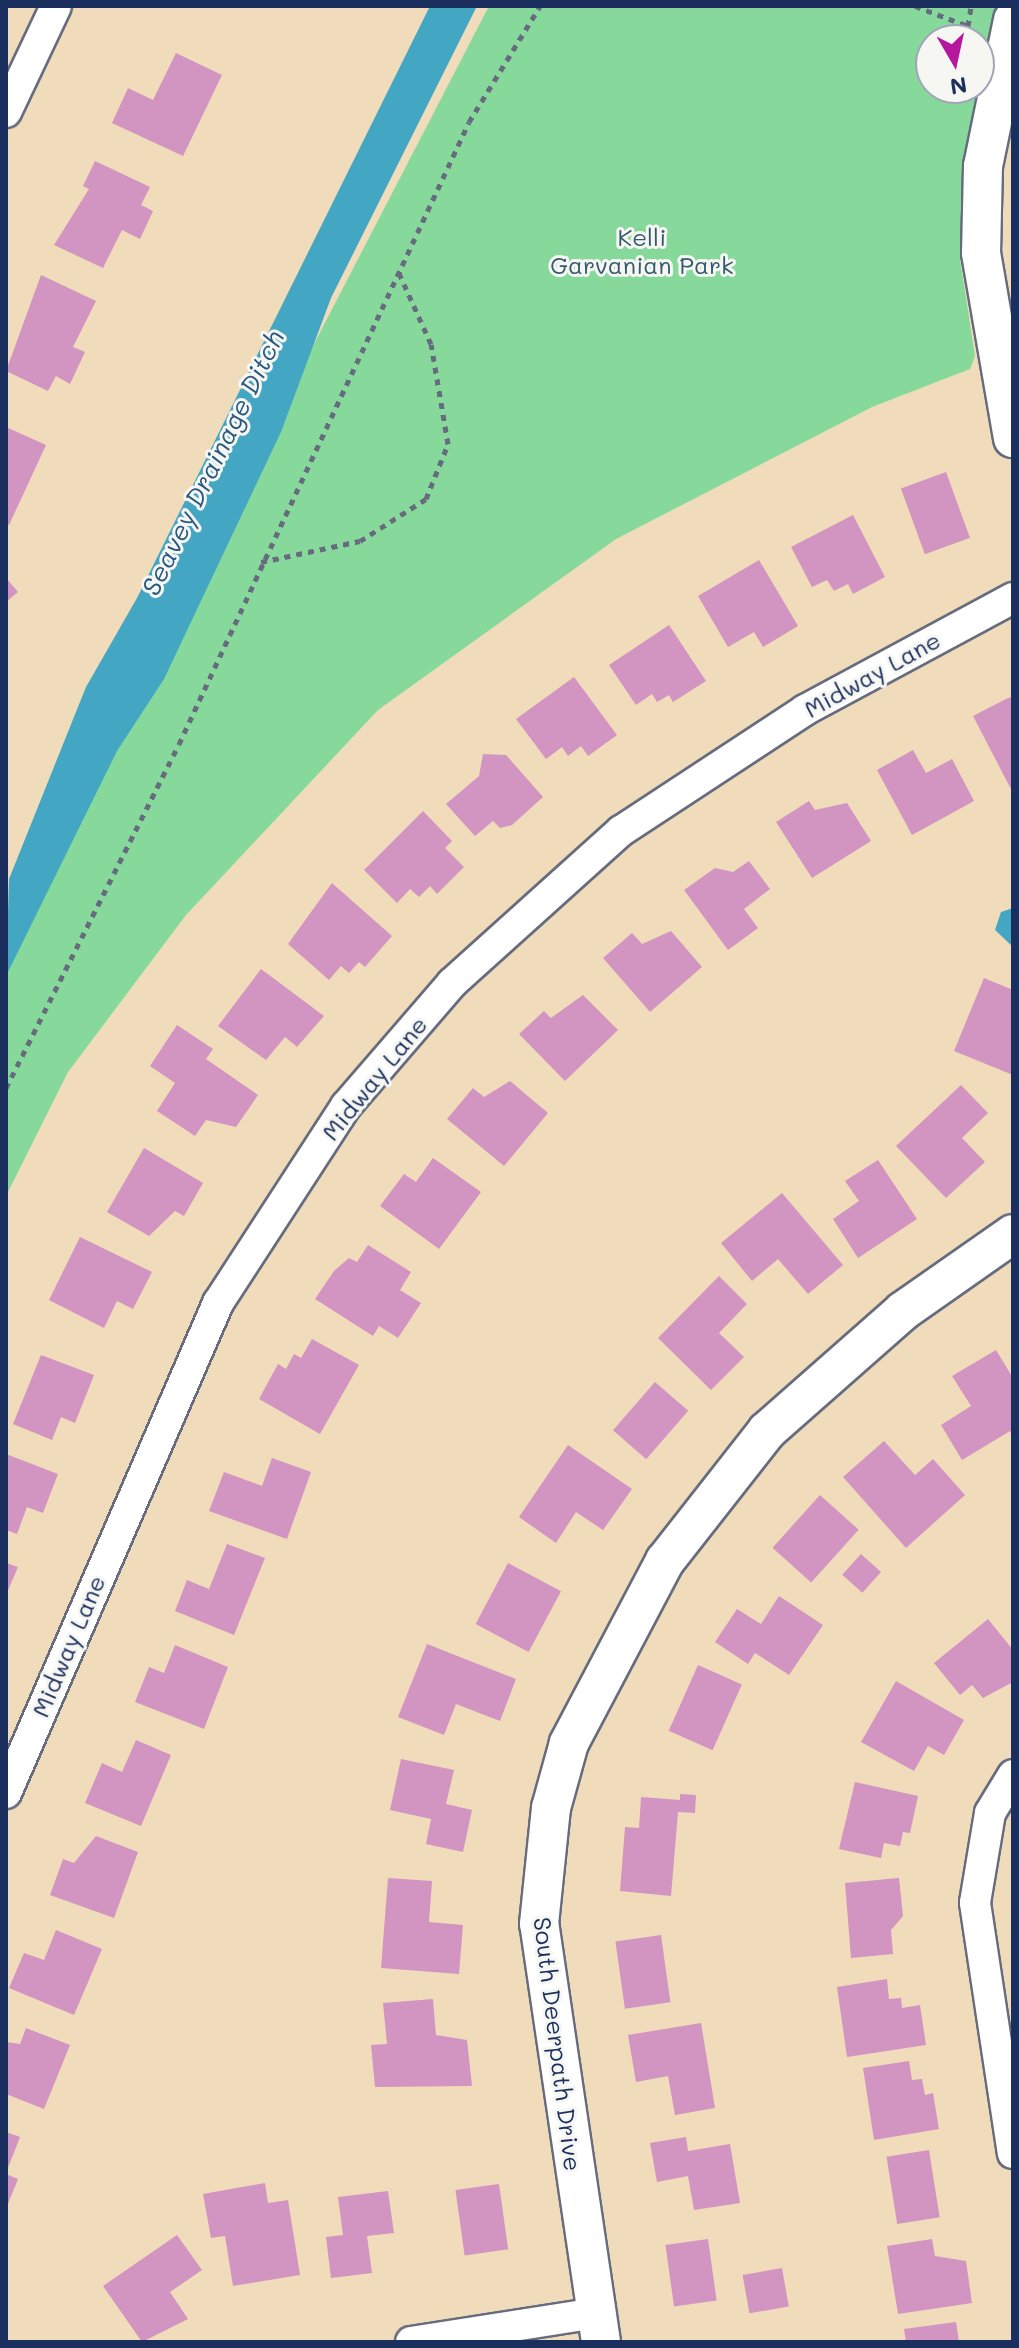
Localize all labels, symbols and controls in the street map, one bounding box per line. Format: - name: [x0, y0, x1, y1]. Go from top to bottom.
- north arrow: [915, 24, 995, 104]
- text: N: [948, 71, 969, 102]
- park label: Kelli Garvanian Park: [550, 223, 734, 279]
- water label: Seavey Drainage Ditch: [135, 325, 291, 601]
- street label: Midway Lane: [799, 625, 945, 723]
- street label: Midway Lane: [315, 1010, 433, 1146]
- street label: Midway Lane: [25, 1571, 111, 1721]
- street label: South Deerpath Drive: [528, 1915, 588, 2173]

